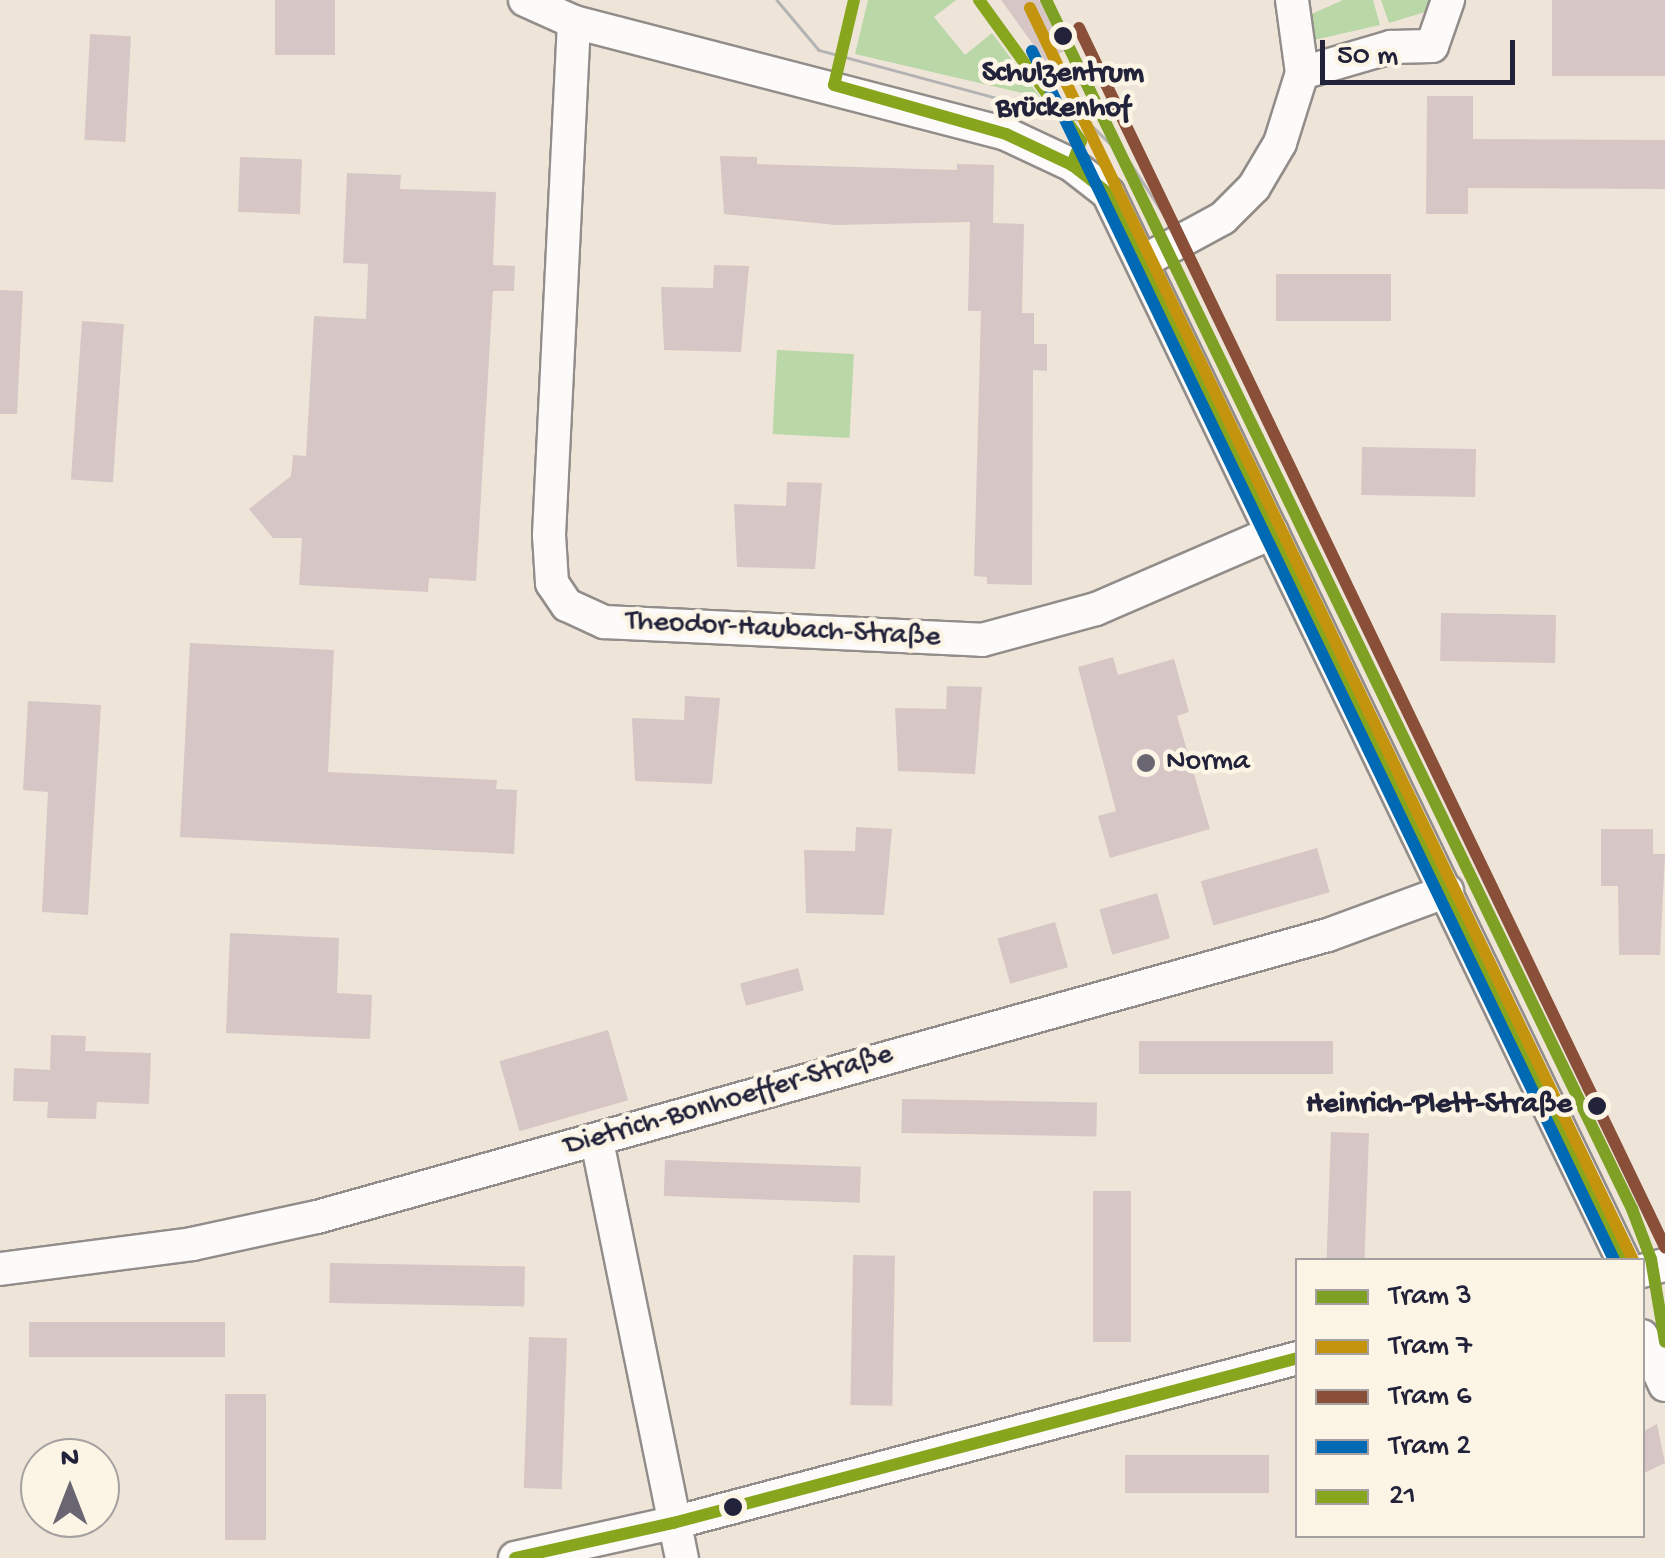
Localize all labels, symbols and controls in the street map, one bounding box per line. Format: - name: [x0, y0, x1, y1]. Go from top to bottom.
- marker: Schulzentrum Brückenhof: [1047, 20, 1079, 52]
- scale bar: [1325, 20, 1520, 82]
- text: 50 m: [1337, 40, 1398, 75]
- place label: Schulzentrum Brückenhof: [982, 57, 1144, 128]
- street label: Theodor-Haubach-Straße: [625, 605, 941, 657]
- place label: Norma: [1166, 745, 1250, 781]
- marker: Norma: [1135, 752, 1157, 774]
- street label: Dietrich-Bonhoeffer-Straße: [561, 1038, 897, 1166]
- place label: Heinrich-Plett-Straße: [1306, 1088, 1572, 1124]
- marker: Heinrich-Plett-Straße: [1581, 1090, 1613, 1122]
- legend: [1295, 1258, 1645, 1538]
- text: Tram 3: [1389, 1280, 1472, 1315]
- text: Tram 7: [1389, 1330, 1472, 1365]
- text: Tram 6: [1389, 1380, 1471, 1415]
- text: Tram 2: [1389, 1430, 1471, 1465]
- north arrow: [20, 1438, 120, 1538]
- text: N: [61, 1443, 79, 1476]
- text: 21: [1389, 1480, 1416, 1515]
- unlabelled marker: [723, 1497, 743, 1517]

